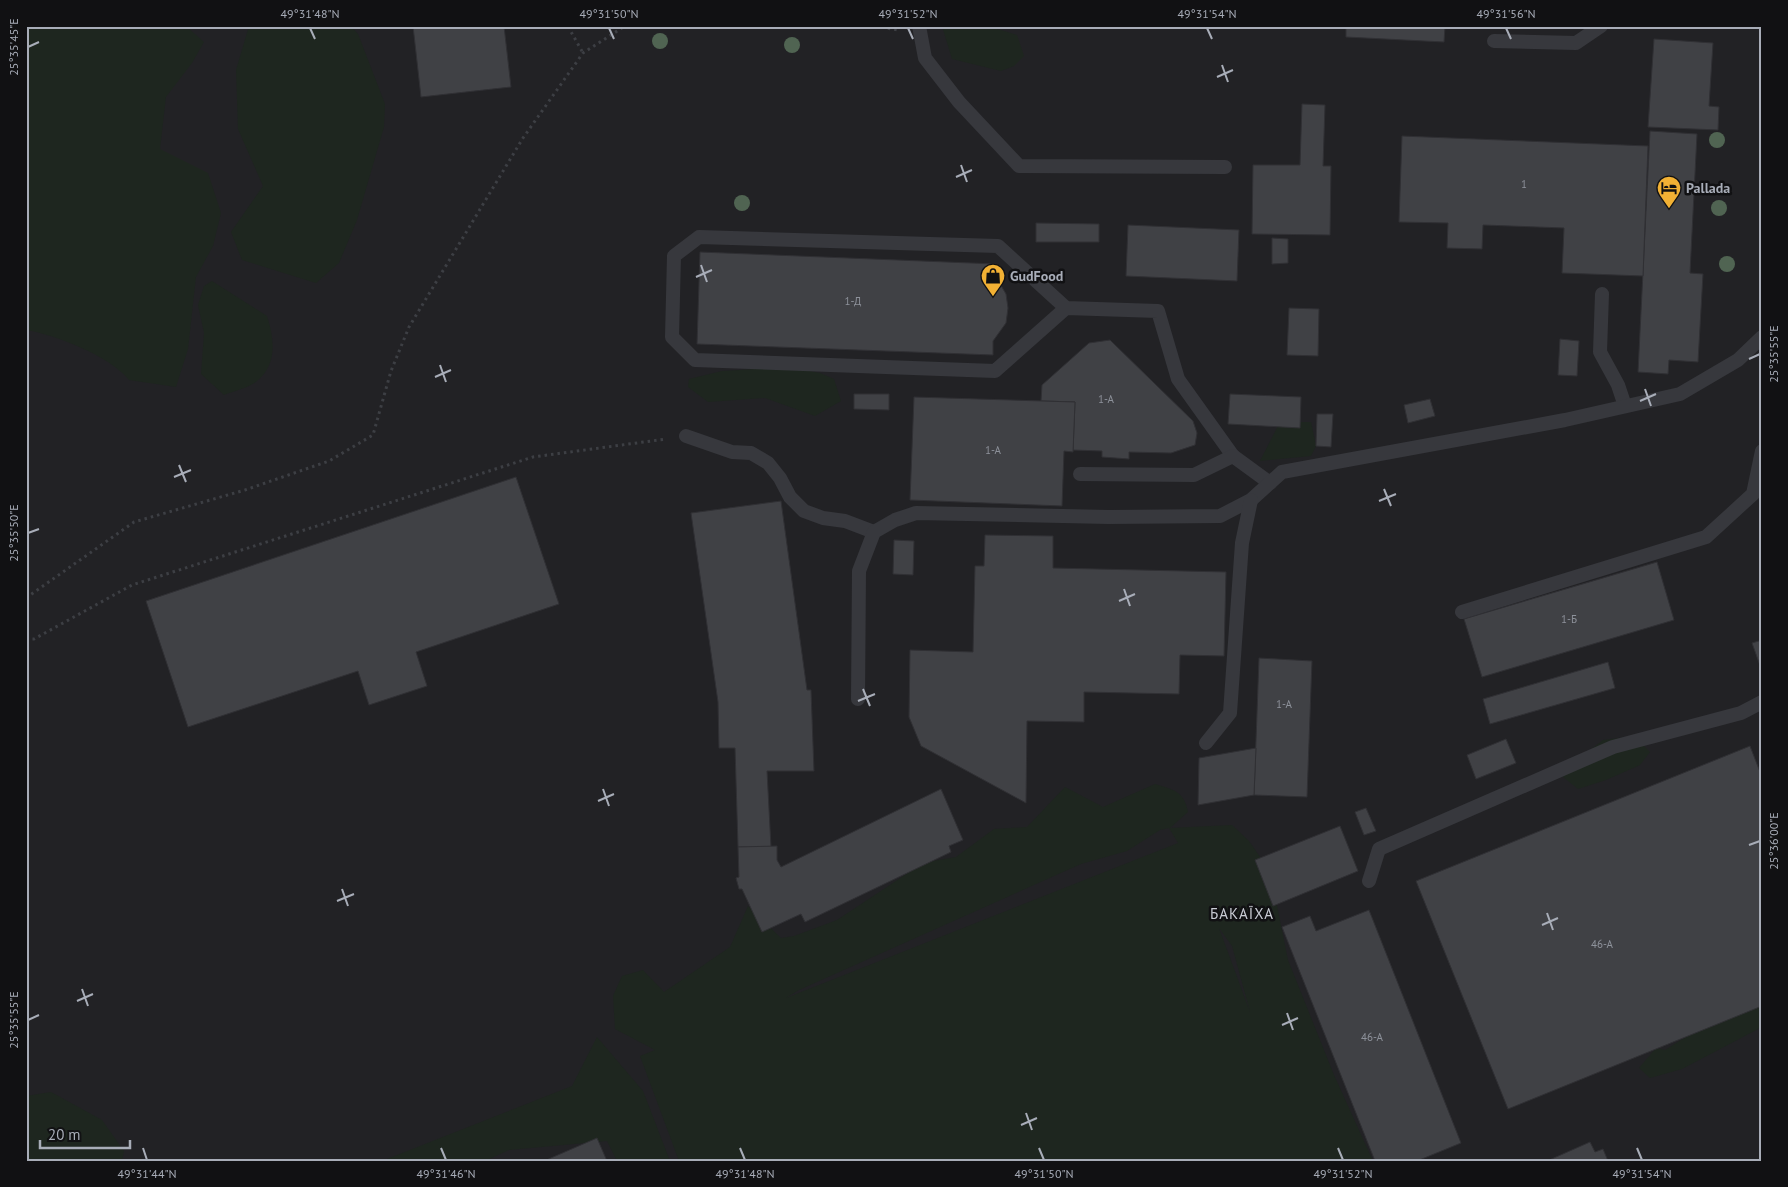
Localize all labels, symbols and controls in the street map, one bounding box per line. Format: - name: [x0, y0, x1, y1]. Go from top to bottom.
- text: 49°31'48"N: [280, 6, 340, 21]
- text: 49°31'50"N: [579, 6, 639, 21]
- text: 49°31'52"N: [878, 6, 938, 21]
- text: 49°31'54"N: [1177, 6, 1237, 21]
- text: 49°31'56"N: [1476, 6, 1536, 21]
- text: 25°35'45"E: [6, 18, 21, 76]
- hotel icon: Pallada: [1656, 175, 1682, 209]
- house number: 1: [1521, 177, 1527, 191]
- place label: Pallada: [1686, 179, 1730, 197]
- shop icon: GudFood: [980, 263, 1006, 297]
- place label: GudFood: [1010, 267, 1063, 285]
- house number: 1-Д: [845, 294, 862, 308]
- text: 25°35'55"E: [1766, 325, 1781, 383]
- house number: 1-А: [1098, 392, 1115, 406]
- house number: 1-А: [985, 443, 1002, 457]
- text: 25°35'50"E: [6, 504, 21, 562]
- house number: 1-Б: [1561, 612, 1577, 626]
- house number: 1-А: [1276, 697, 1293, 711]
- text: 25°36'00"E: [1766, 812, 1781, 870]
- district label: БАКАЇХА: [1210, 904, 1274, 923]
- house number: 46-А: [1591, 937, 1614, 951]
- text: 25°35'55"E: [6, 991, 21, 1049]
- house number: 46-А: [1361, 1030, 1384, 1044]
- scale bar: [40, 1117, 130, 1149]
- text: 20 m: [48, 1125, 81, 1144]
- text: 49°31'44"N: [117, 1166, 177, 1181]
- text: 49°31'46"N: [416, 1166, 476, 1181]
- text: 49°31'48"N: [715, 1166, 775, 1181]
- text: 49°31'50"N: [1014, 1166, 1074, 1181]
- text: 49°31'52"N: [1313, 1166, 1373, 1181]
- text: 49°31'54"N: [1612, 1166, 1672, 1181]

